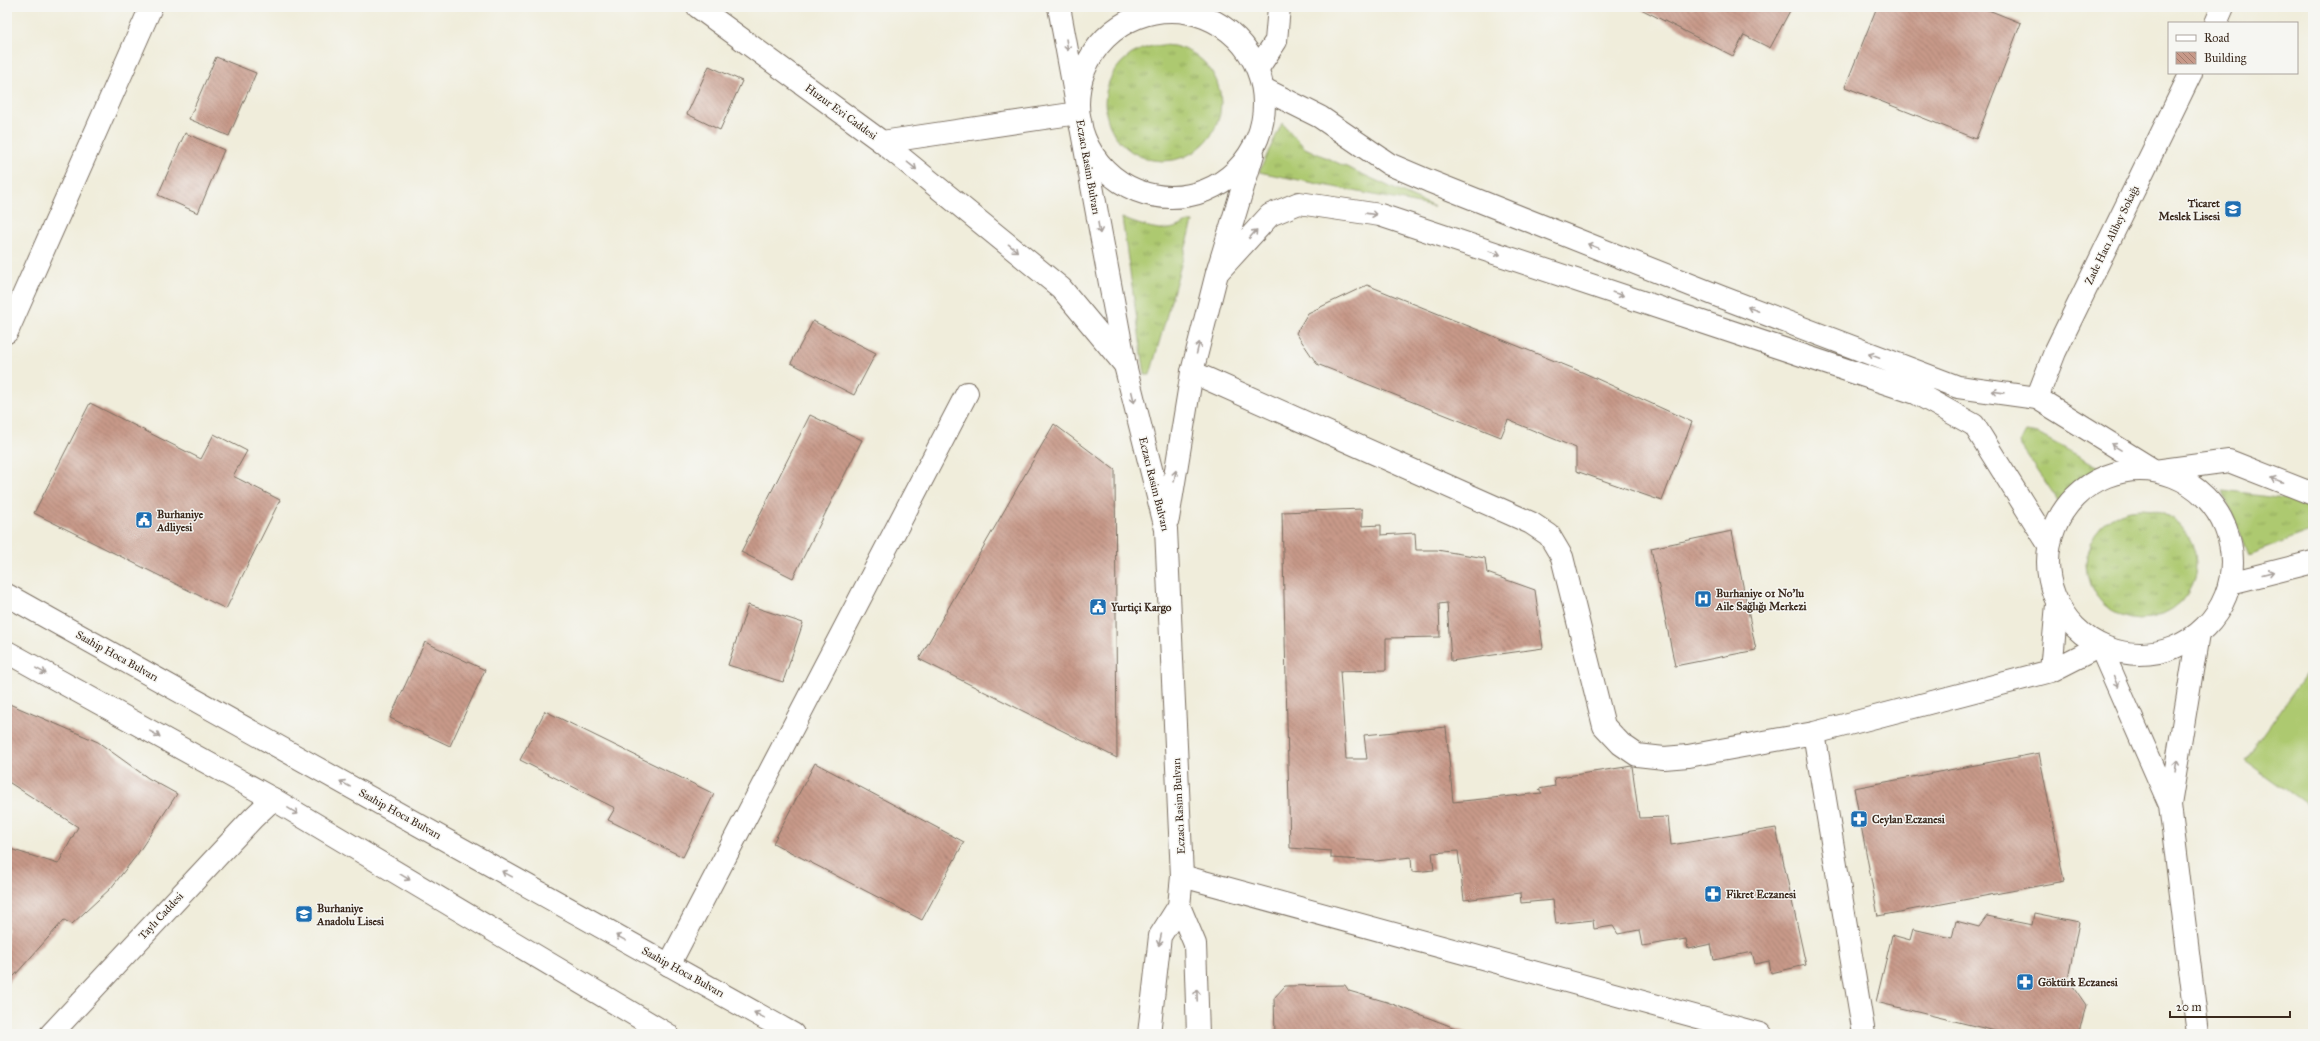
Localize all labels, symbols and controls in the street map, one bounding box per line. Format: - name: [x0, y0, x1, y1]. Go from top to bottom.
- legend: [2168, 22, 2298, 74]
- text: Road: [2204, 31, 2230, 45]
- one-way arrow: [1063, 38, 1071, 51]
- text: Building: [2204, 51, 2247, 66]
- street label: Huzur Evi Caddesi: [802, 82, 880, 142]
- street label: Eczacı Rasim Bulvarı: [1073, 118, 1103, 216]
- one-way arrow: [907, 162, 917, 171]
- street label: Zade Hacı Alibey Sokağı: [2082, 183, 2142, 287]
- place label: Ticaret Meslek Lisesi: [2158, 197, 2221, 223]
- school or university icon: Ticaret Meslek Lisesi: [2223, 199, 2243, 219]
- one-way arrow: [1364, 210, 1377, 218]
- one-way arrow: [1096, 221, 1104, 234]
- one-way arrow: [1248, 229, 1257, 239]
- one-way arrow: [1587, 241, 1599, 249]
- one-way arrow: [1007, 244, 1018, 253]
- one-way arrow: [1488, 250, 1501, 257]
- one-way arrow: [1612, 291, 1625, 298]
- one-way arrow: [1747, 305, 1759, 312]
- one-way arrow: [1195, 342, 1203, 355]
- one-way arrow: [1868, 351, 1880, 359]
- one-way arrow: [1992, 389, 2005, 396]
- one-way arrow: [1129, 390, 1137, 403]
- street label: Eczacı Rasim Bulvarı: [1136, 436, 1172, 532]
- one-way arrow: [2110, 443, 2122, 451]
- one-way arrow: [1171, 470, 1179, 483]
- one-way arrow: [2271, 476, 2283, 483]
- place label: Burhaniye Adliyesi: [156, 508, 204, 535]
- public building icon: Burhaniye Adliyesi: [134, 510, 154, 530]
- one-way arrow: [2261, 569, 2274, 577]
- place label: Burhaniye 01 No'lu Aile Sağlığı Merkezi: [1715, 587, 1807, 613]
- hospital icon: Burhaniye 01 No'lu Aile Sağlığı Merkezi: [1693, 589, 1713, 609]
- public building icon: Yurtiçi Kargo: [1088, 597, 1108, 617]
- place label: Yurtiçi Kargo: [1110, 601, 1172, 615]
- street label: Saahip Hoca Bulvarı: [73, 628, 161, 684]
- one-way arrow: [35, 668, 47, 676]
- one-way arrow: [2113, 675, 2120, 687]
- one-way arrow: [149, 731, 161, 738]
- street label: Eczacı Rasim Bulvarı: [1170, 758, 1188, 854]
- one-way arrow: [2173, 760, 2181, 773]
- one-way arrow: [339, 779, 351, 787]
- street label: Saahip Hoca Bulvarı: [356, 786, 444, 842]
- one-way arrow: [287, 807, 298, 815]
- pharmacy icon: Ceylan Eczanesi: [1849, 809, 1869, 829]
- place label: Ceylan Eczanesi: [1872, 813, 1946, 827]
- one-way arrow: [501, 870, 513, 878]
- one-way arrow: [399, 874, 411, 882]
- pharmacy icon: Fikret Eczanesi: [1703, 884, 1723, 904]
- place label: Fikret Eczanesi: [1726, 888, 1797, 901]
- street label: Taylı Caddesi: [136, 890, 186, 942]
- place label: Burhaniye Anadolu Lisesi: [316, 902, 385, 928]
- school or university icon: Burhaniye Anadolu Lisesi: [294, 904, 314, 924]
- one-way arrow: [615, 933, 627, 941]
- one-way arrow: [1156, 933, 1164, 946]
- street label: Saahip Hoca Bulvarı: [639, 944, 727, 1000]
- pharmacy icon: Göktürk Eczanesi: [2015, 972, 2035, 992]
- place label: Göktürk Eczanesi: [2038, 976, 2119, 989]
- one-way arrow: [1193, 989, 1200, 1002]
- scale bar: [2170, 993, 2290, 1019]
- text: 20 m: [2176, 1000, 2202, 1014]
- one-way arrow: [753, 1011, 765, 1018]

